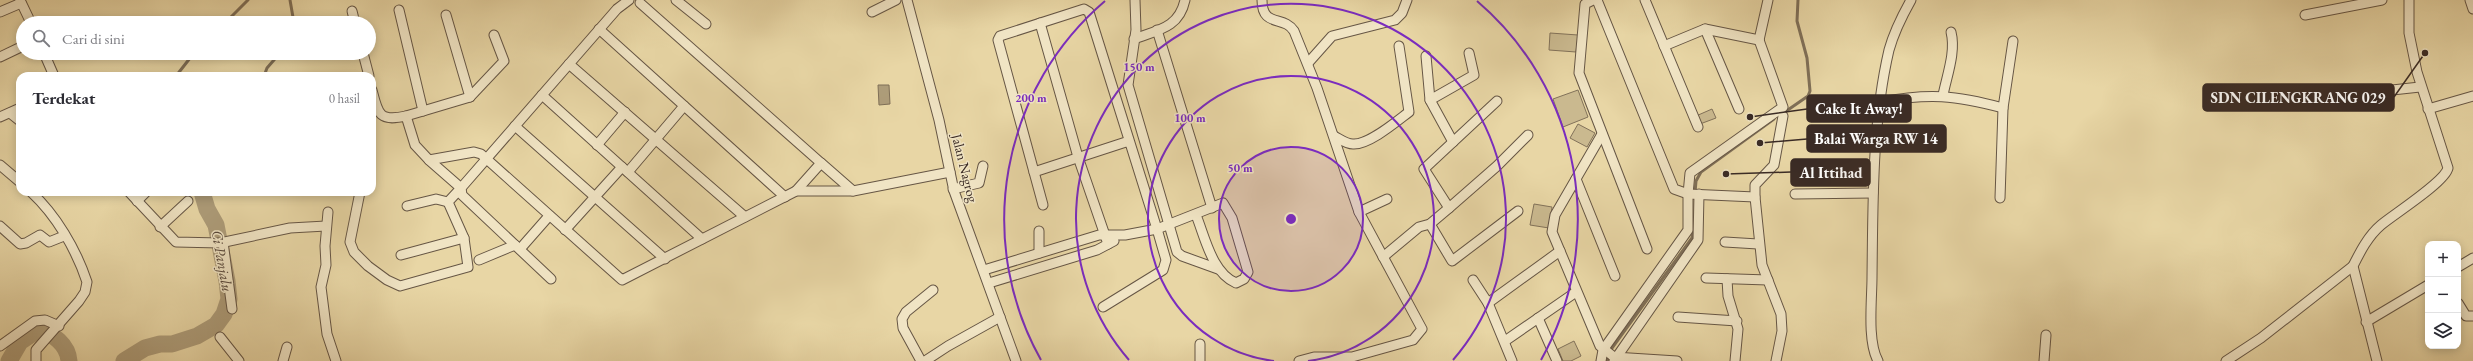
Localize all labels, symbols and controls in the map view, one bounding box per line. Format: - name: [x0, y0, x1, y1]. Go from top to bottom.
- search box: [16, 16, 376, 60]
- icon: search: [30, 27, 52, 49]
- text: Cari di sini: [62, 29, 125, 48]
- text: 150 m: [1123, 59, 1155, 75]
- callout: SDN CILENGKRANG 029: [2203, 84, 2394, 111]
- text: Terdekat: [32, 87, 95, 109]
- text: SDN CILENGKRANG 029: [2211, 88, 2385, 107]
- text: 0 hasil: [329, 90, 360, 107]
- text: 200 m: [1015, 90, 1047, 106]
- callout: Cake It Away!: [1807, 95, 1911, 122]
- text: Cake It Away!: [1815, 99, 1903, 118]
- text: 100 m: [1174, 110, 1206, 126]
- callout: Balai Warga RW 14: [1807, 125, 1946, 152]
- text: Balai Warga RW 14: [1814, 129, 1939, 148]
- street label: Jalan Nagrog: [948, 131, 982, 205]
- callout: Al Ittihad: [1791, 159, 1870, 186]
- text: 50 m: [1227, 160, 1253, 176]
- text: Al Ittihad: [1798, 163, 1863, 182]
- centre of rings: [1284, 212, 1298, 226]
- water label: Ci Panjalu: [208, 229, 237, 293]
- map controls: [2425, 241, 2461, 349]
- button: +: [2425, 241, 2461, 277]
- button: −: [2425, 277, 2461, 313]
- button: layers: [2425, 313, 2461, 349]

